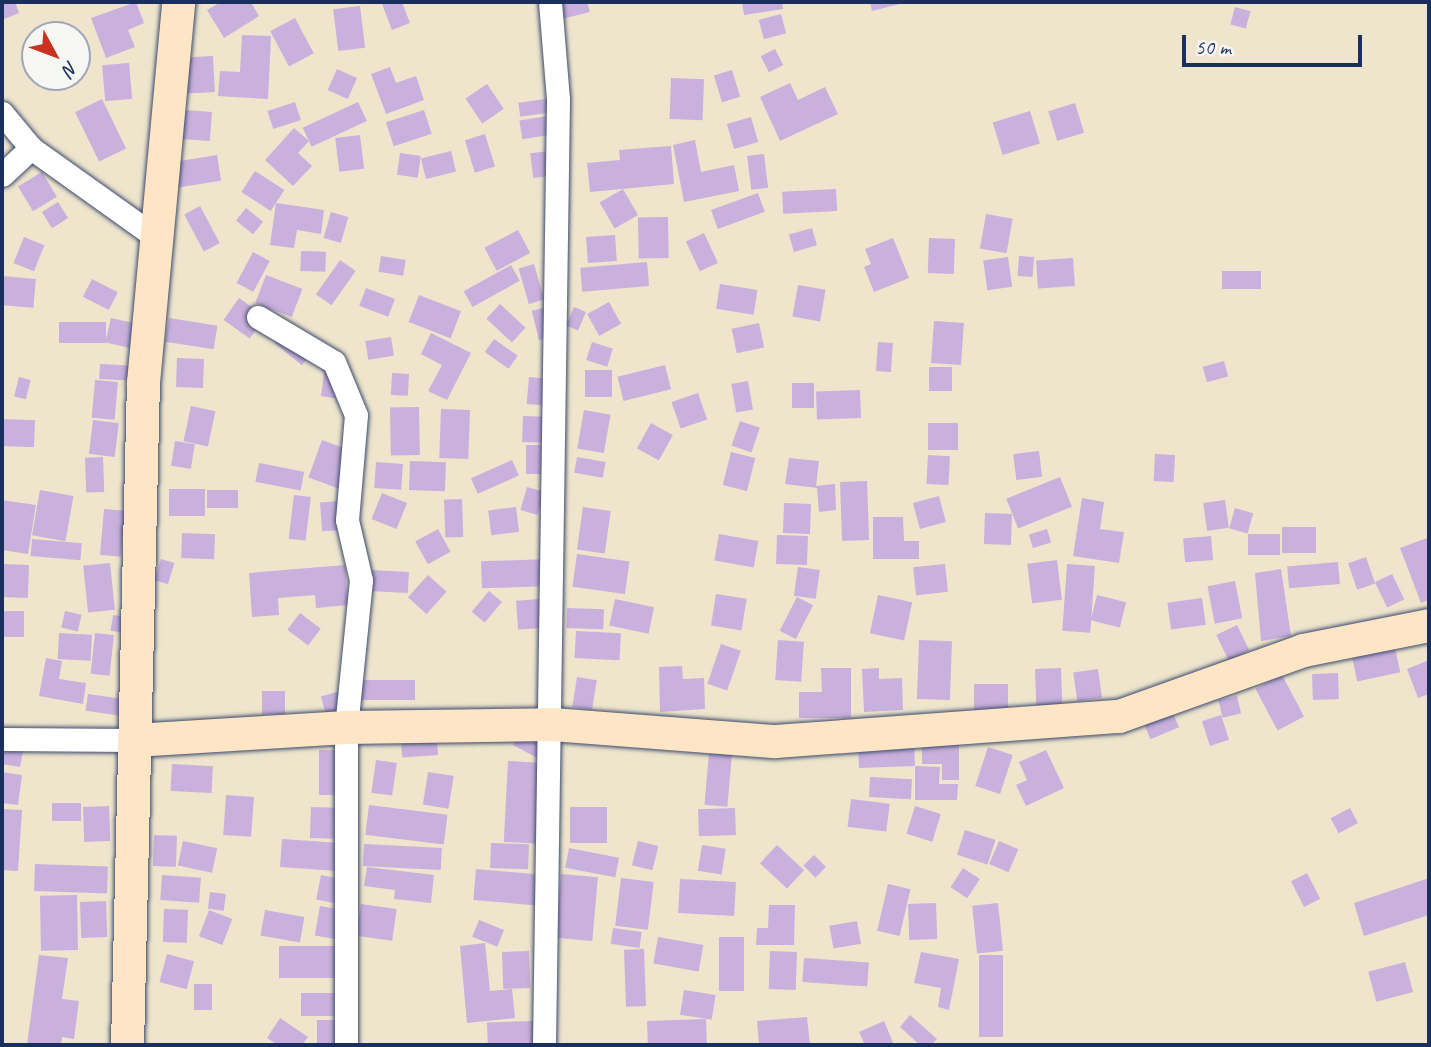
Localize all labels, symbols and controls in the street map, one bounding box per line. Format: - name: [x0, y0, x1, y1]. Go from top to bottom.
- north arrow: [21, 21, 91, 91]
- scale bar: [1186, 21, 1366, 65]
- text: 50 m: [1195, 34, 1231, 60]
- text: N: [57, 56, 83, 81]

